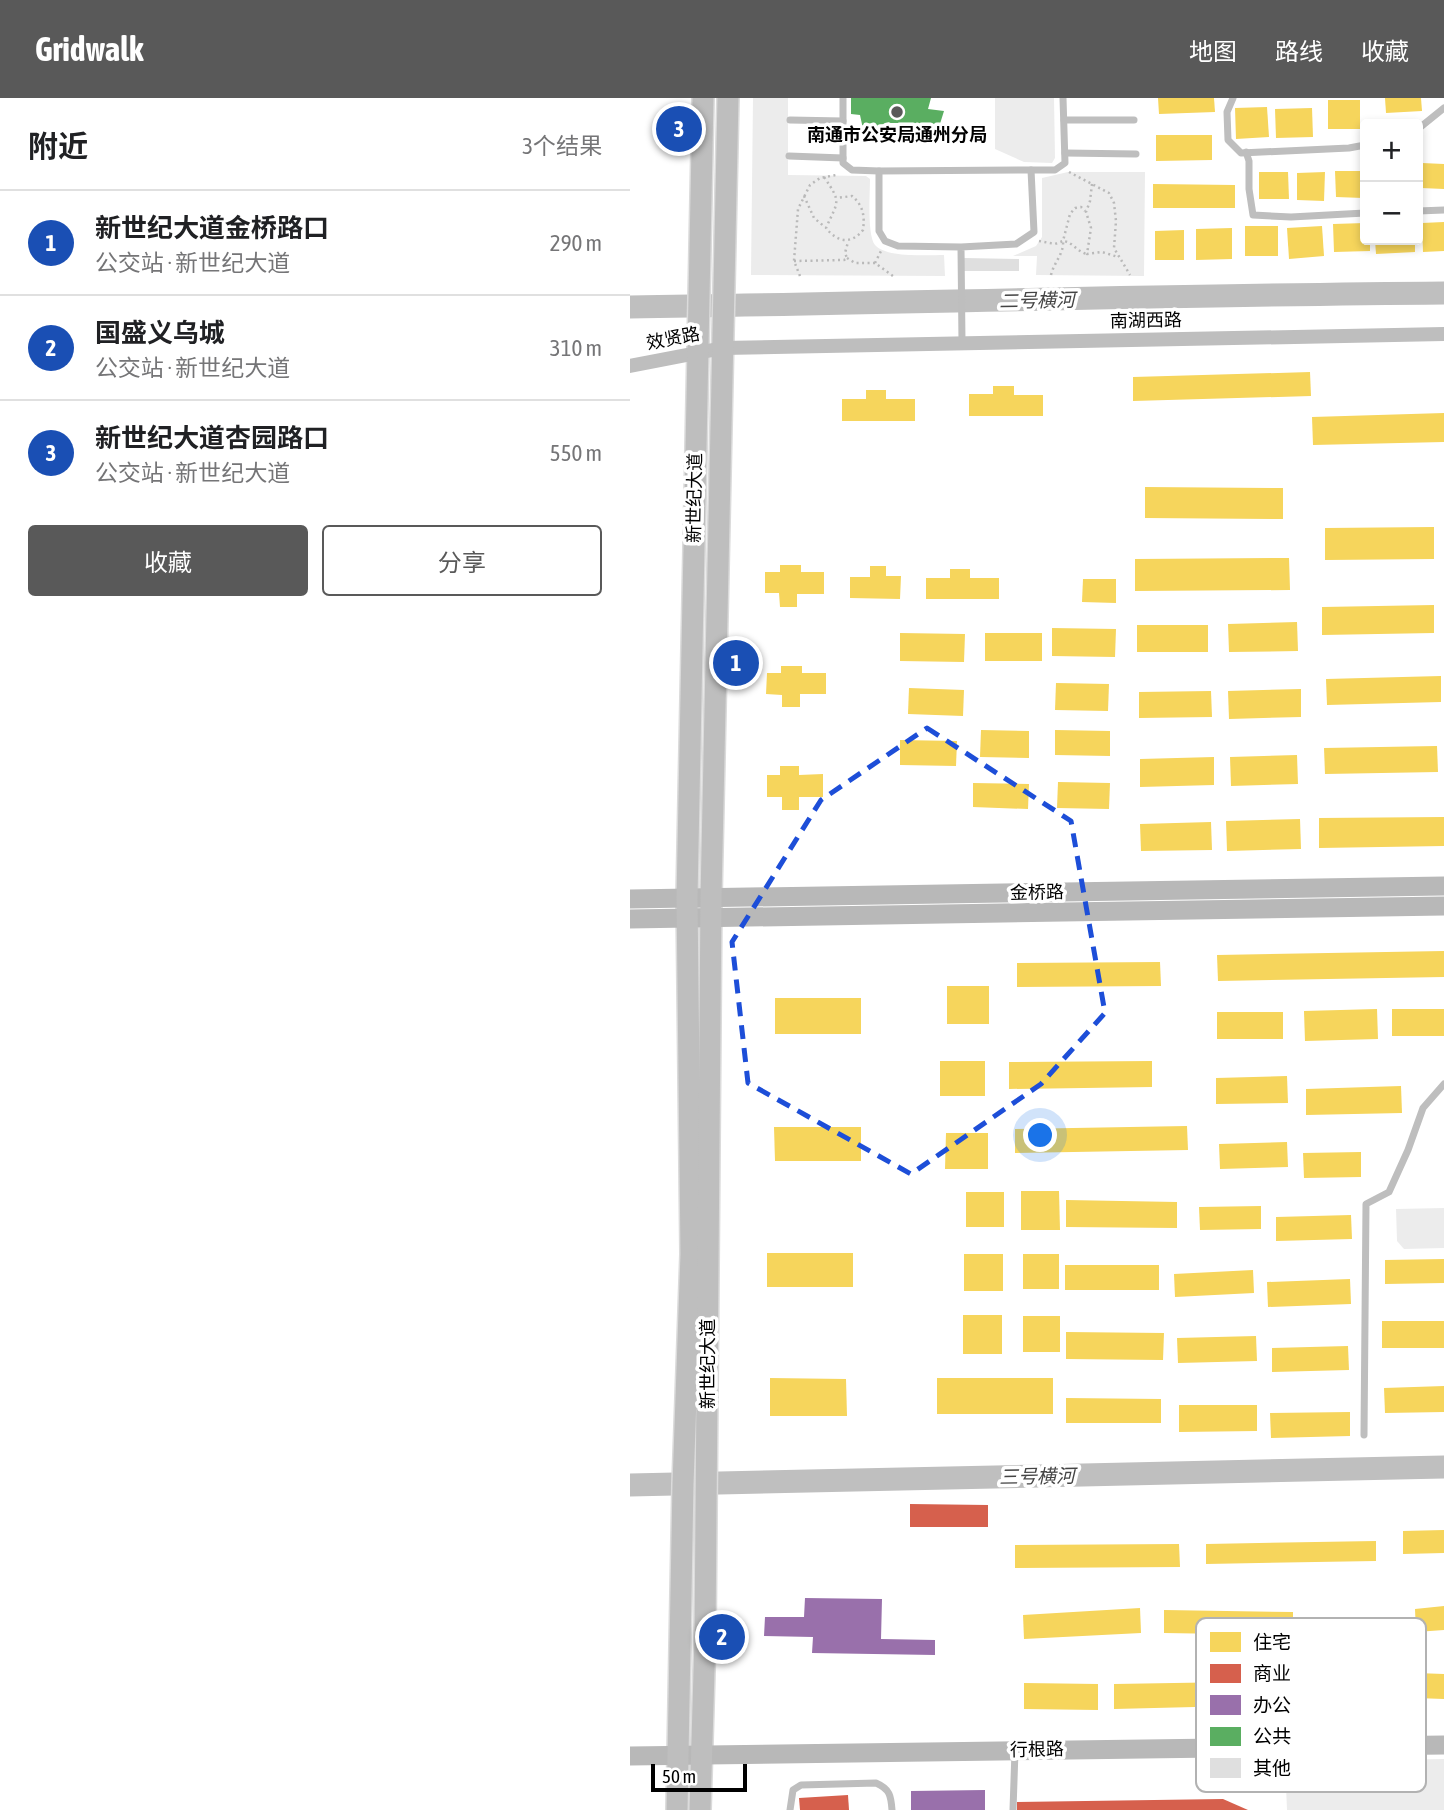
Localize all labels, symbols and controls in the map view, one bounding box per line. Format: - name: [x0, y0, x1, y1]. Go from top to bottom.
- text: Gridwalk: [35, 30, 143, 68]
- text: 地图: [1189, 38, 1237, 65]
- text: 路线: [1275, 38, 1323, 65]
- text: 收藏: [1361, 38, 1409, 65]
- pin: 3: [656, 103, 702, 155]
- marker: 南通市公安局通州分局: [889, 104, 905, 120]
- map controls: [1360, 119, 1423, 245]
- button: +: [1360, 119, 1423, 182]
- place label: 南通市公安局通州分局: [807, 124, 987, 145]
- text: 附近: [28, 129, 88, 163]
- text: 3个结果: [522, 133, 602, 159]
- button: −: [1360, 182, 1423, 245]
- text: 新世纪大道金桥路口: [95, 213, 329, 243]
- text: 1: [46, 230, 56, 256]
- text: 290 m: [550, 230, 602, 256]
- text: 公交站 · 新世纪大道: [95, 250, 290, 276]
- water label: 二号横河: [999, 288, 1079, 312]
- street label: 南湖西路: [1110, 309, 1182, 331]
- text: 国盛义乌城: [95, 318, 225, 348]
- street label: 效贤路: [644, 323, 702, 353]
- text: 2: [46, 335, 56, 361]
- text: 310 m: [550, 335, 602, 361]
- text: 公交站 · 新世纪大道: [95, 355, 290, 381]
- text: 新世纪大道杏园路口: [95, 423, 329, 453]
- text: 3: [46, 440, 56, 466]
- text: 550 m: [550, 440, 602, 466]
- street label: 新世纪大道: [683, 453, 705, 543]
- text: 公交站 · 新世纪大道: [95, 460, 290, 486]
- button: 收藏: [28, 525, 308, 596]
- button: 分享: [322, 525, 602, 596]
- pin: 1: [713, 637, 759, 689]
- street label: 金桥路: [1010, 881, 1064, 903]
- your location: [1023, 1118, 1057, 1152]
- street label: 新世纪大道: [697, 1319, 718, 1409]
- water label: 三号横河: [999, 1464, 1079, 1488]
- pin: 2: [699, 1611, 745, 1663]
- legend: [1196, 1618, 1426, 1792]
- text: 住宅: [1253, 1631, 1291, 1653]
- text: 商业: [1253, 1662, 1291, 1684]
- text: 办公: [1253, 1694, 1291, 1716]
- text: 公共: [1253, 1725, 1291, 1747]
- street label: 行根路: [1010, 1738, 1064, 1760]
- text: 其他: [1253, 1757, 1291, 1779]
- scale bar: [651, 1761, 747, 1793]
- text: 50 m: [662, 1765, 696, 1787]

